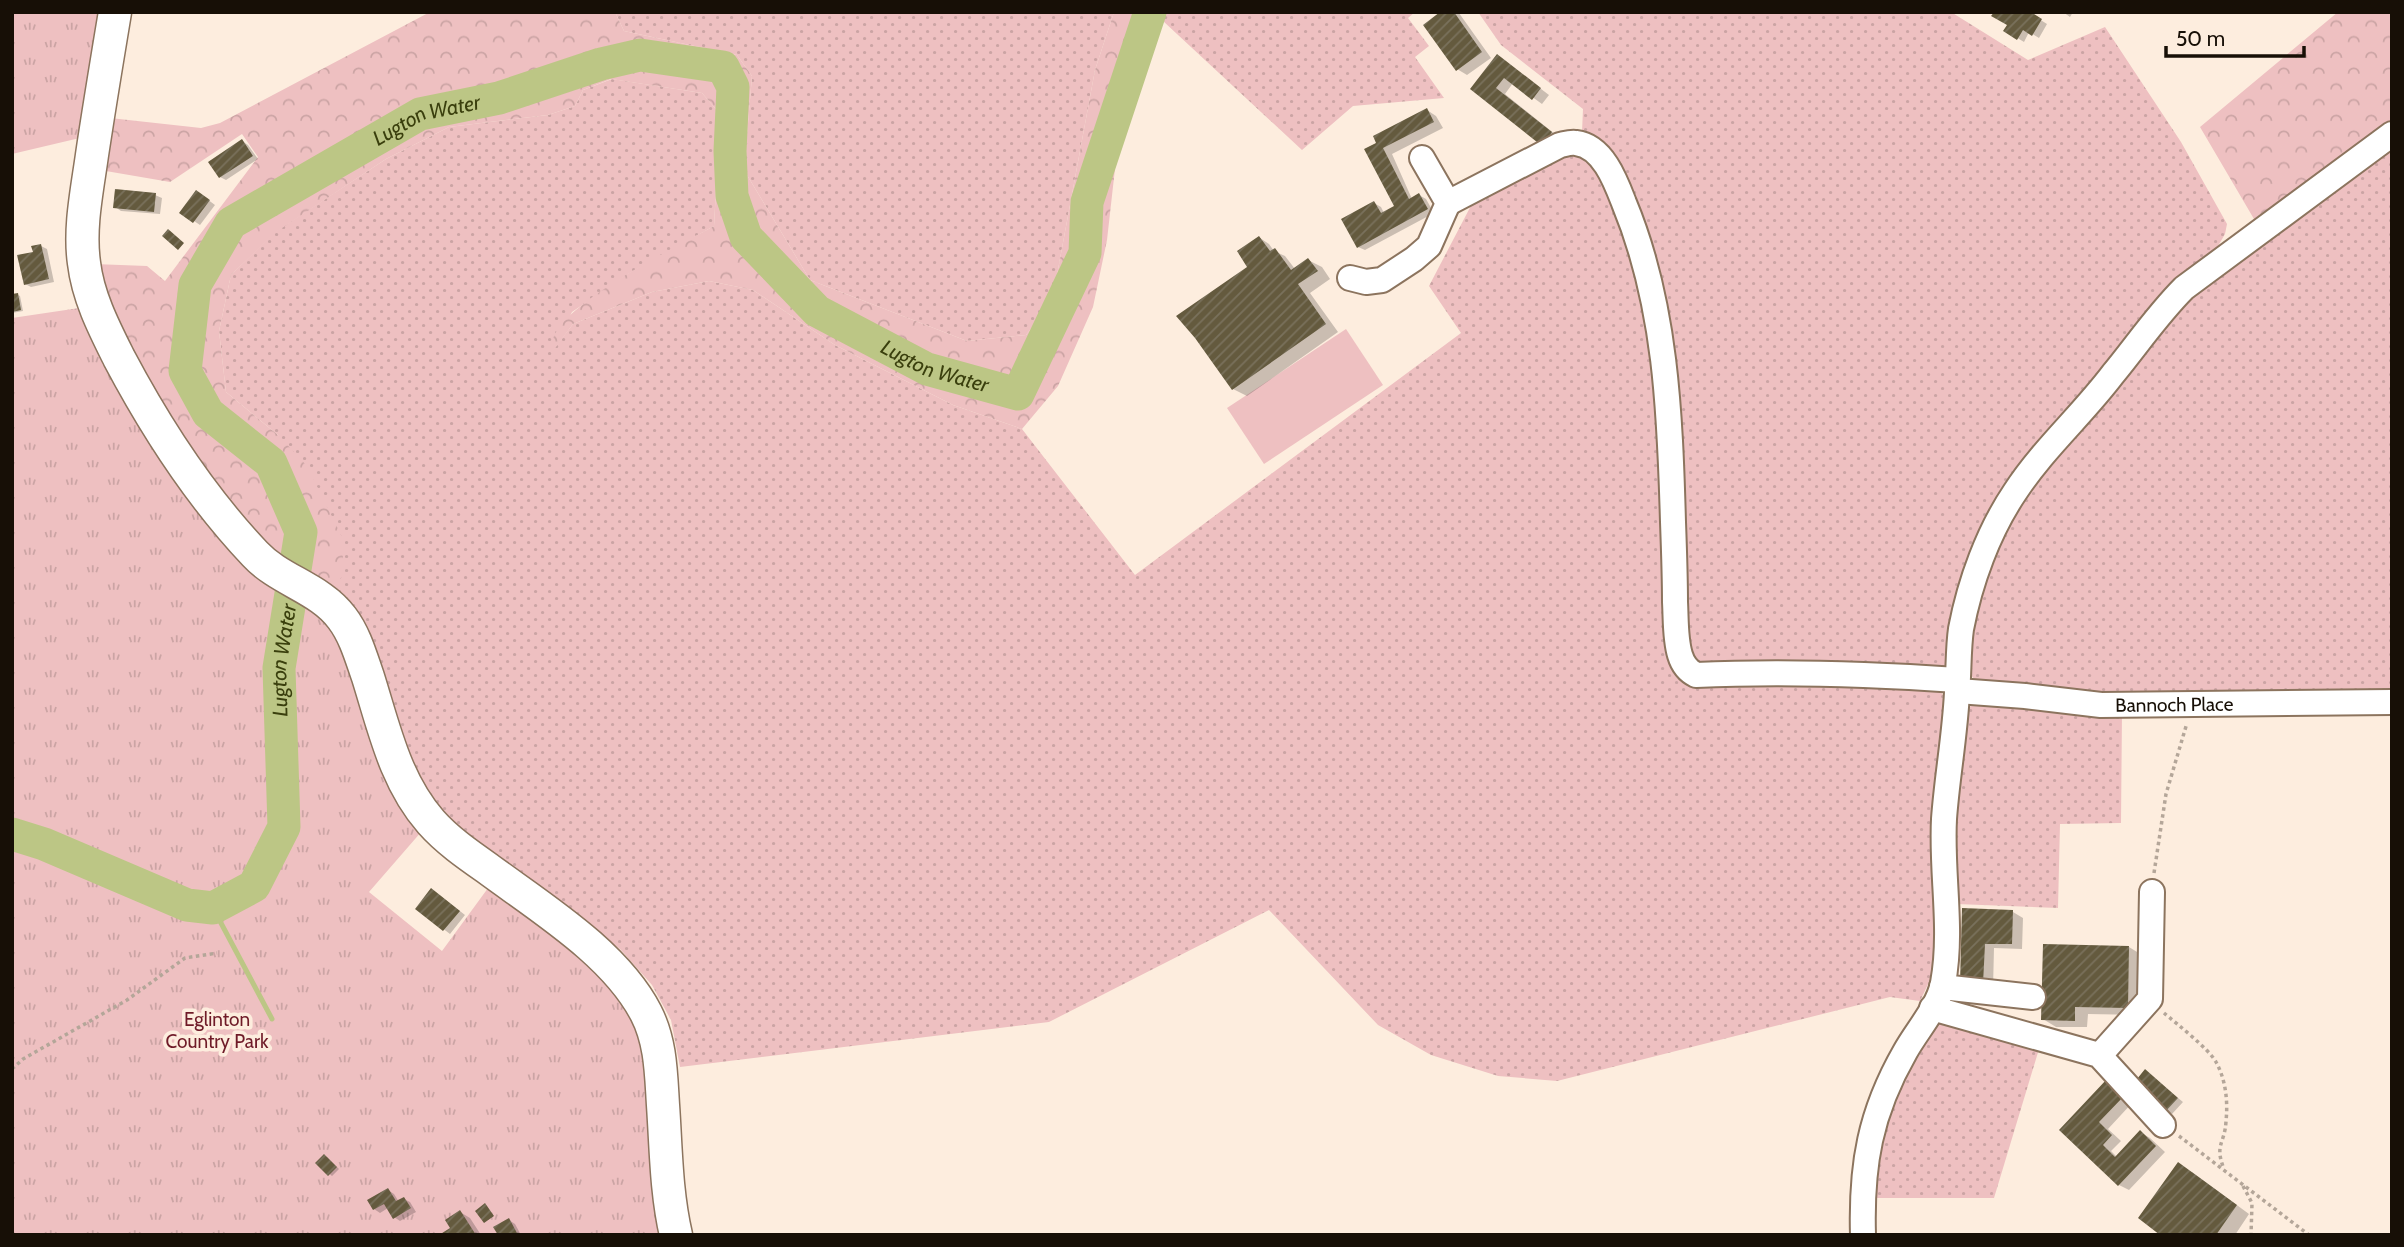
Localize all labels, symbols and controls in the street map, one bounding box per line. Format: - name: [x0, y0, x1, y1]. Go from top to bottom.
- scale bar: [2166, 14, 2304, 58]
- text: 50 m: [2176, 26, 2225, 51]
- water label: Lugton Water: [368, 89, 484, 151]
- water label: Lugton Water: [877, 334, 993, 398]
- water label: Lugton Water: [266, 600, 301, 717]
- street label: Bannoch Place: [2115, 693, 2234, 717]
- park label: Eglinton Country Park: [166, 1008, 269, 1053]

